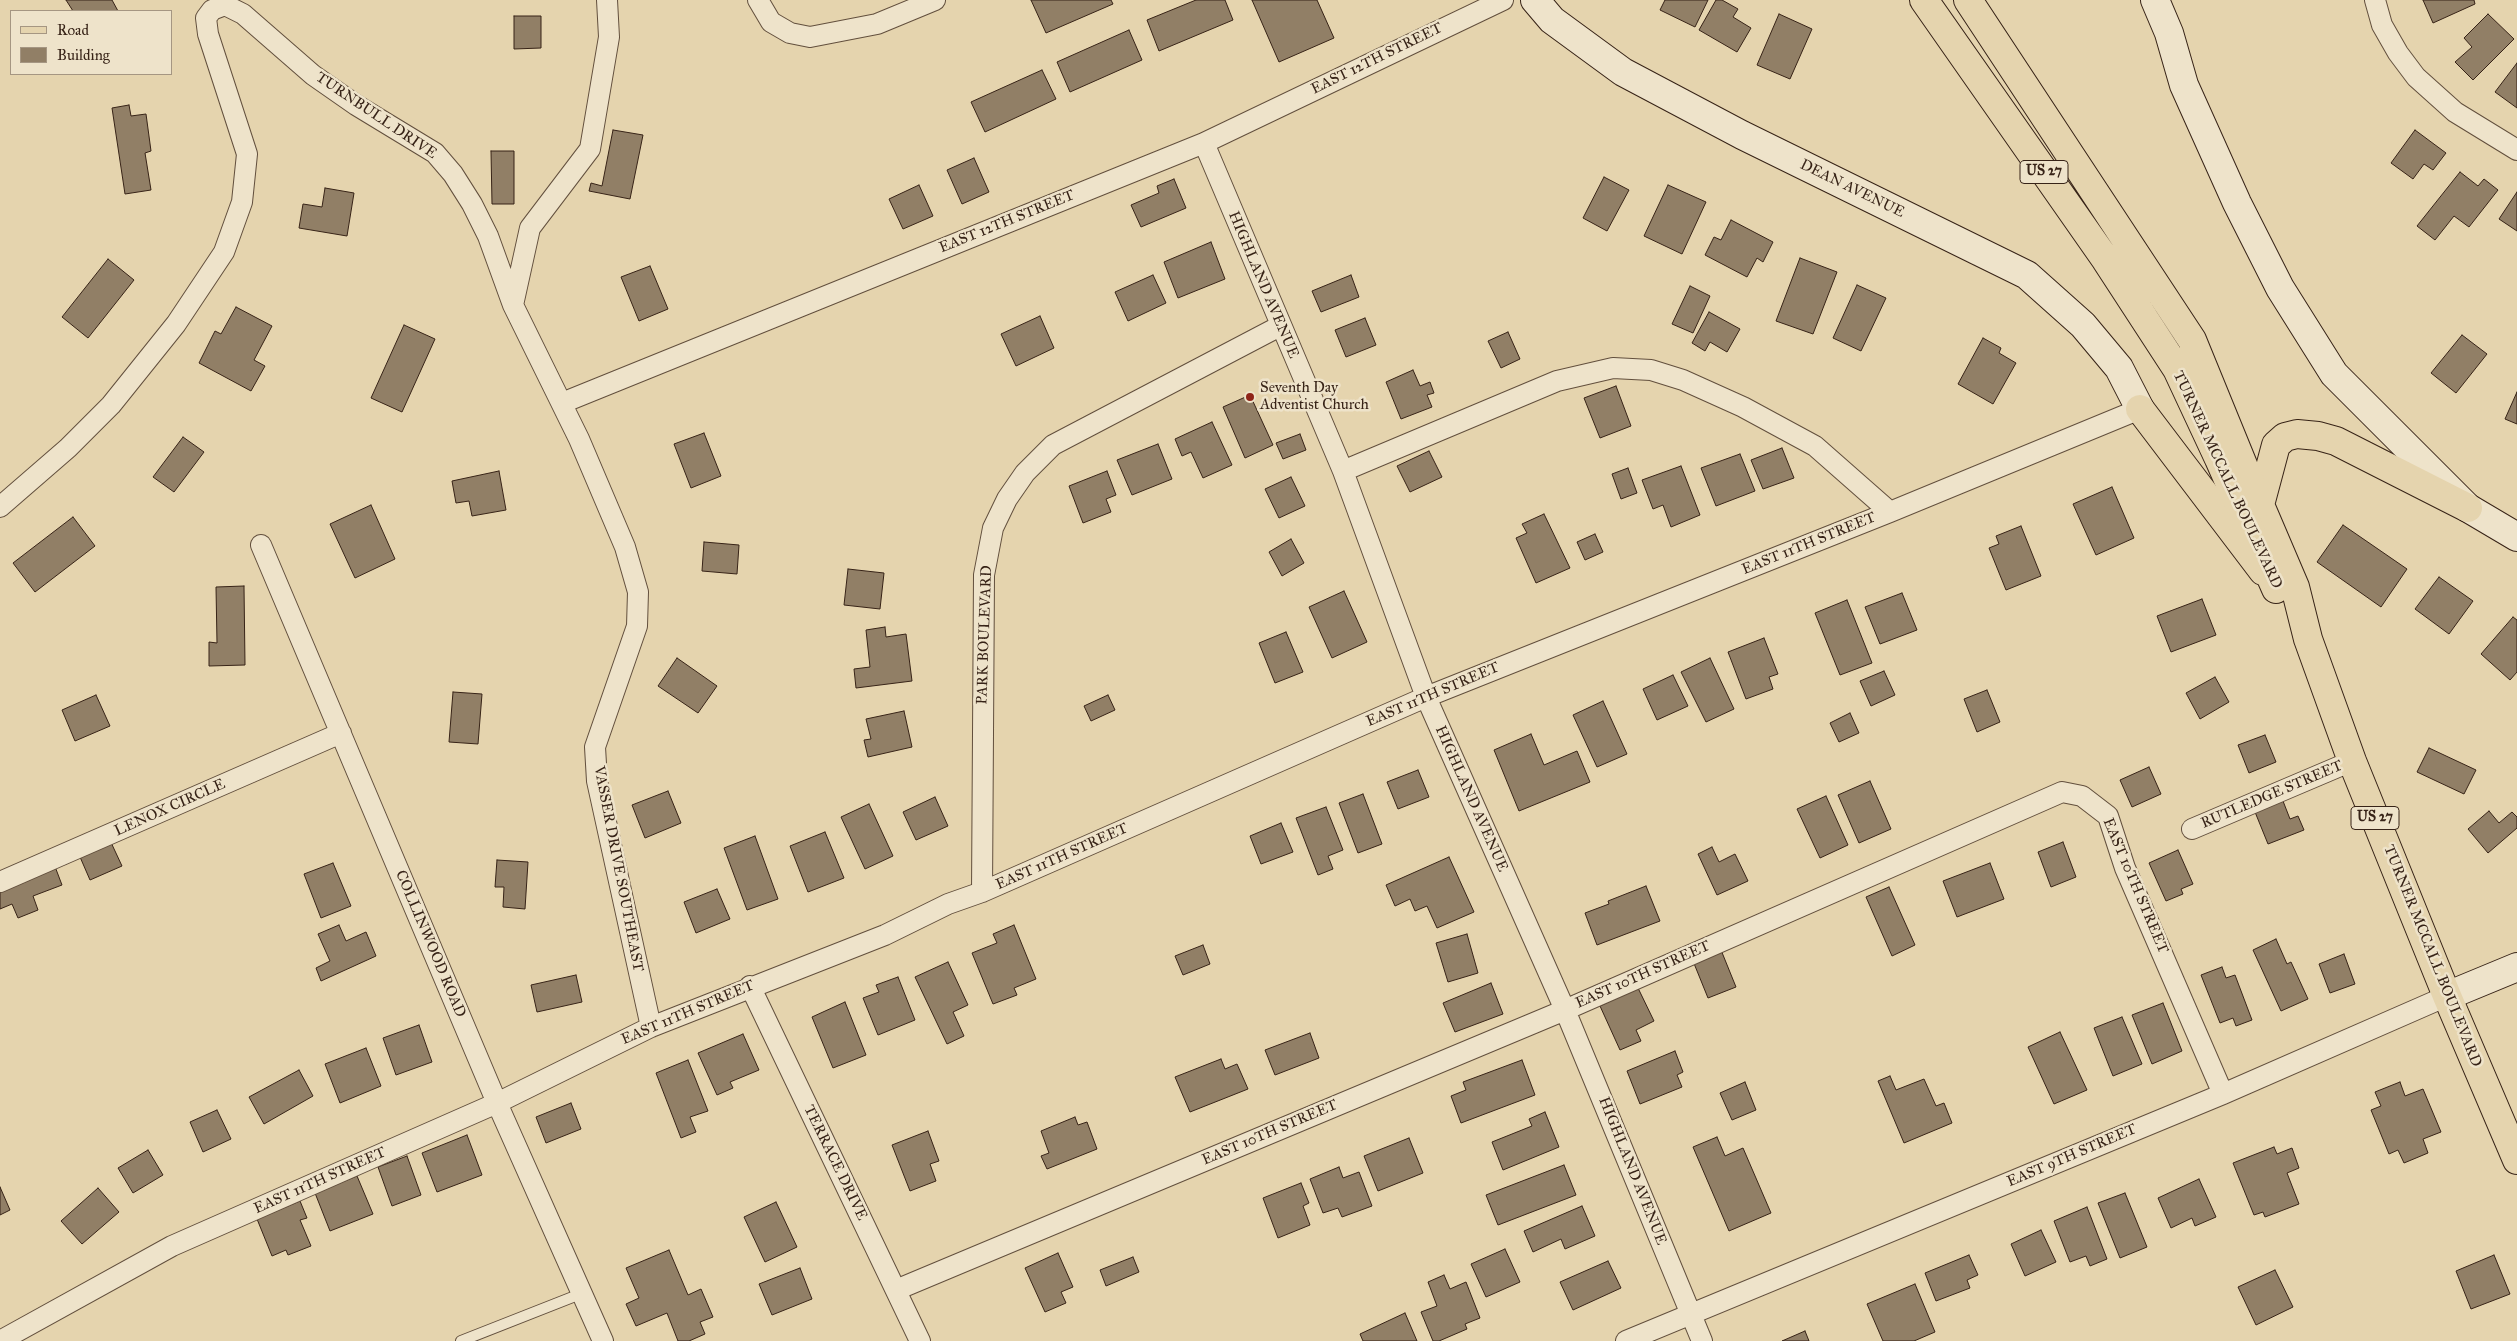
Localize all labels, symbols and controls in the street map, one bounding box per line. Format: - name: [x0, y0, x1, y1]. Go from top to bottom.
- legend: [10, 10, 172, 75]
- street label: EAST 12TH STREET: [1308, 19, 1446, 99]
- text: Road: [57, 21, 89, 39]
- text: Building: [57, 46, 110, 64]
- street label: TURNBULL DRIVE: [312, 69, 440, 163]
- street label: DEAN AVENUE: [1797, 156, 1907, 222]
- road number: US 27: [2020, 160, 2068, 183]
- street label: EAST 12TH STREET: [937, 187, 1077, 257]
- street label: HIGHLAND AVENUE: [1224, 209, 1302, 361]
- street label: TURNER MCCALL BOULEVARD: [2169, 368, 2285, 592]
- place label: Seventh Day Adventist Church: [1260, 379, 1369, 414]
- marker: Seventh Day Adventist Church: [1244, 391, 1256, 403]
- street label: EAST 11TH STREET: [1740, 509, 1878, 579]
- street label: PARK BOULEVARD: [974, 565, 996, 705]
- street label: EAST 11TH STREET: [1364, 659, 1502, 731]
- street label: HIGHLAND AVENUE: [1431, 723, 1511, 875]
- street label: RUTLEDGE STREET: [2199, 757, 2345, 833]
- street label: VASSER DRIVE SOUTHEAST: [589, 765, 647, 973]
- street label: LENOX CIRCLE: [112, 776, 228, 840]
- road number: US 27: [2351, 806, 2399, 830]
- street label: EAST 10TH STREET: [2098, 816, 2172, 956]
- street label: EAST 11TH STREET: [993, 820, 1131, 894]
- street label: TURNER MCCALL BOULEVARD: [2379, 842, 2485, 1070]
- street label: COLLINWOOD ROAD: [391, 868, 469, 1020]
- street label: EAST 10TH STREET: [1573, 937, 1713, 1013]
- street label: EAST 11TH STREET: [619, 977, 757, 1049]
- street label: HIGHLAND AVENUE: [1594, 1094, 1670, 1248]
- street label: EAST 10TH STREET: [1200, 1096, 1340, 1170]
- street label: TERRACE DRIVE: [799, 1102, 871, 1224]
- street label: EAST 9TH STREET: [2005, 1121, 2139, 1191]
- street label: EAST 11TH STREET: [251, 1144, 389, 1218]

